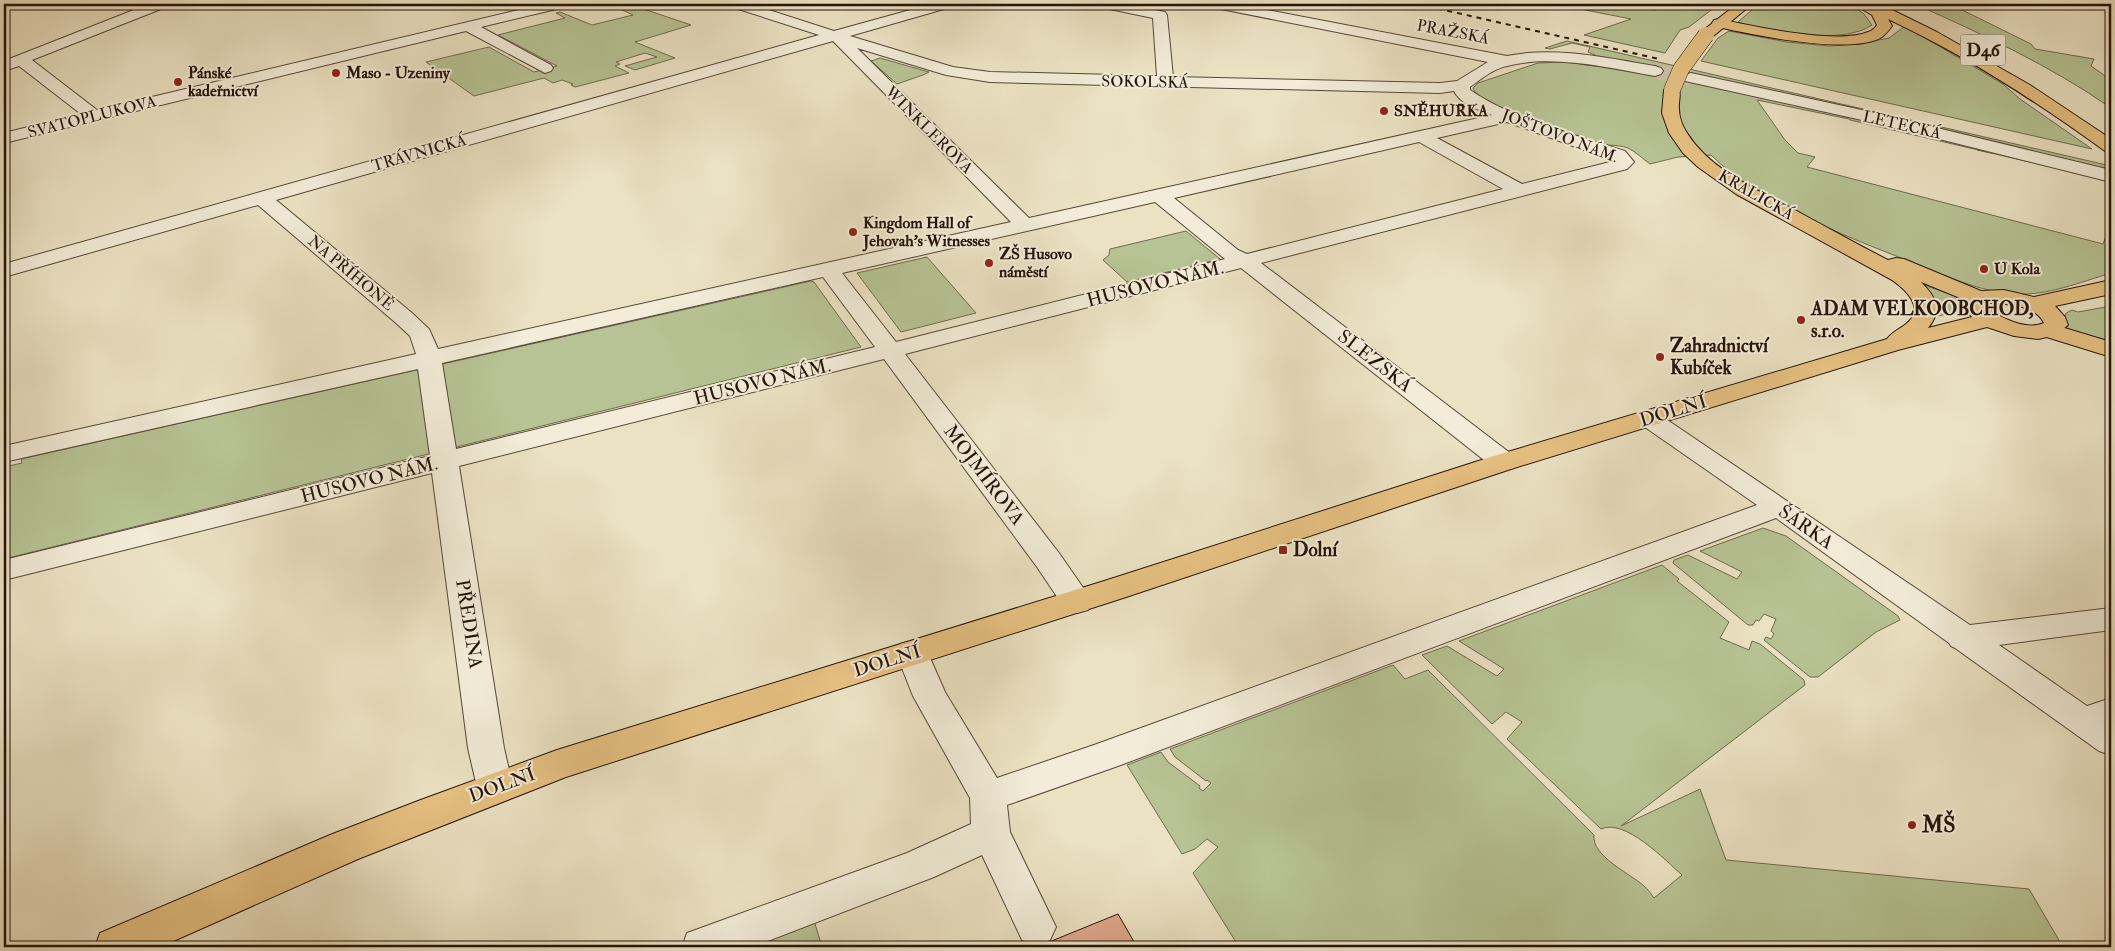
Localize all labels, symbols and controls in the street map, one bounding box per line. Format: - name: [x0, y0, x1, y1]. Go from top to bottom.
- street label: PRAŽSKÁ: [1415, 14, 1491, 49]
- road number: D46: [1960, 34, 2006, 66]
- place label: Pánské kadeřnictví: [187, 63, 260, 101]
- place label: Maso - Uzeniny: [345, 63, 451, 84]
- marker: Maso - Uzeniny: [330, 67, 342, 79]
- street label: SOKOLSKÁ: [1101, 70, 1189, 93]
- marker: Pánské kadeřnictví: [172, 76, 184, 88]
- street label: WINKLEROVA: [880, 81, 977, 178]
- street label: SVATOPLUKOVA: [26, 91, 158, 143]
- place label: SNĚHURKA: [1394, 100, 1489, 121]
- street label: JOŠTOVO NÁM.: [1498, 103, 1621, 168]
- marker: SNĚHURKA: [1378, 105, 1390, 117]
- street label: LETECKÁ: [1861, 105, 1943, 144]
- street label: TRÁVNICKÁ: [369, 129, 469, 176]
- street label: KRALICKÁ: [1715, 165, 1798, 225]
- place label: Kingdom Hall of Jehovah's Witnesses: [862, 213, 991, 252]
- marker: Kingdom Hall of Jehovah's Witnesses: [847, 226, 859, 238]
- street label: NA PŘÍHONĚ: [304, 230, 399, 315]
- place label: ZŠ Husovo náměstí: [998, 243, 1072, 282]
- street label: HUSOVO NÁM.: [1084, 253, 1226, 313]
- marker: ZŠ Husovo náměstí: [983, 257, 995, 269]
- place label: U Kola: [1994, 259, 2040, 279]
- marker: U Kola: [1978, 263, 1990, 275]
- place label: ADAM VELKOOBCHOD, s.r.o.: [1810, 297, 2034, 343]
- marker: ADAM VELKOOBCHOD, s.r.o.: [1795, 314, 1807, 326]
- street label: SLEZSKÁ: [1333, 323, 1418, 398]
- place label: Zahradnictví Kubíček: [1670, 334, 1770, 380]
- street label: HUSOVO NÁM.: [691, 351, 833, 411]
- marker: Zahradnictví Kubíček: [1654, 351, 1666, 363]
- street label: DOLNÍ: [1636, 387, 1711, 433]
- street label: MOJMÍROVA: [938, 419, 1031, 530]
- street label: HUSOVO NÁM.: [298, 449, 440, 509]
- street label: ŠÁRKA: [1774, 498, 1839, 554]
- place label: Dolní: [1293, 538, 1339, 562]
- marker: Dolní: [1277, 544, 1289, 556]
- street label: PŘEDINA: [450, 577, 490, 670]
- street label: DOLNÍ: [850, 637, 925, 683]
- street label: DOLNÍ: [465, 760, 540, 808]
- place label: MŠ: [1921, 809, 1956, 839]
- marker: MŠ: [1906, 819, 1918, 831]

